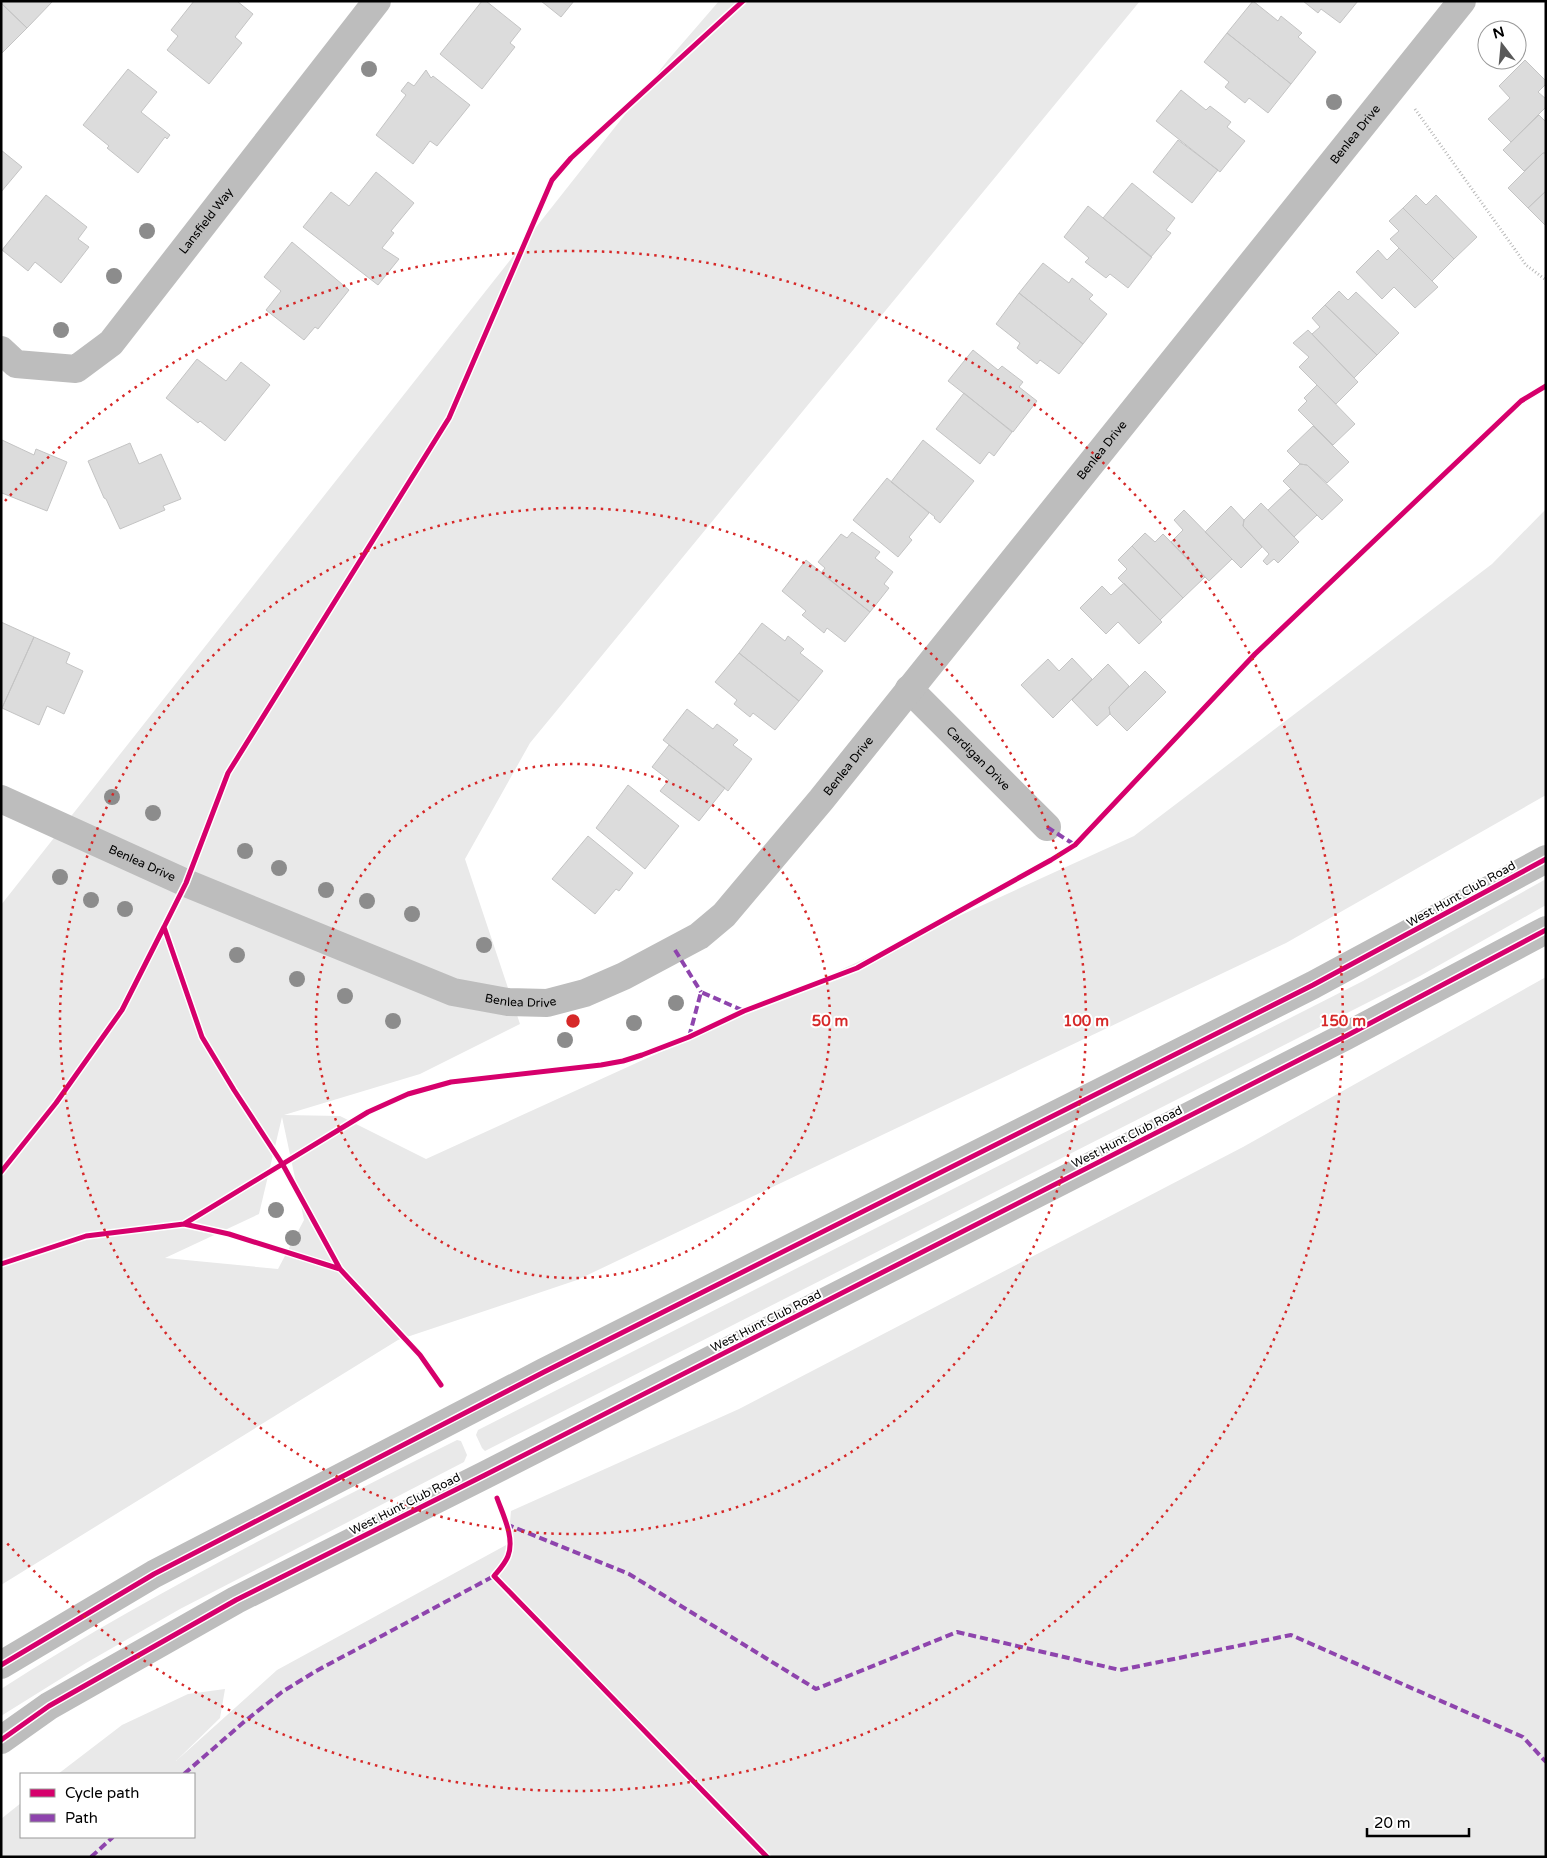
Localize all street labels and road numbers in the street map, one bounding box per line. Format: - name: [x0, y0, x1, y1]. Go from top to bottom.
- street label: Benlea Drive: [1327, 102, 1383, 167]
- street label: Lansfield Way: [176, 185, 236, 257]
- street label: Benlea Drive: [1074, 418, 1130, 482]
- street label: Cardigan Drive: [943, 723, 1013, 793]
- street label: Benlea Drive: [820, 734, 876, 798]
- street label: Benlea Drive: [107, 842, 178, 884]
- street label: West Hunt Club Road: [1404, 858, 1518, 930]
- street label: Benlea Drive: [484, 991, 558, 1010]
- street label: West Hunt Club Road: [1069, 1103, 1185, 1171]
- street label: West Hunt Club Road: [708, 1287, 824, 1355]
- street label: West Hunt Club Road: [347, 1470, 463, 1538]

